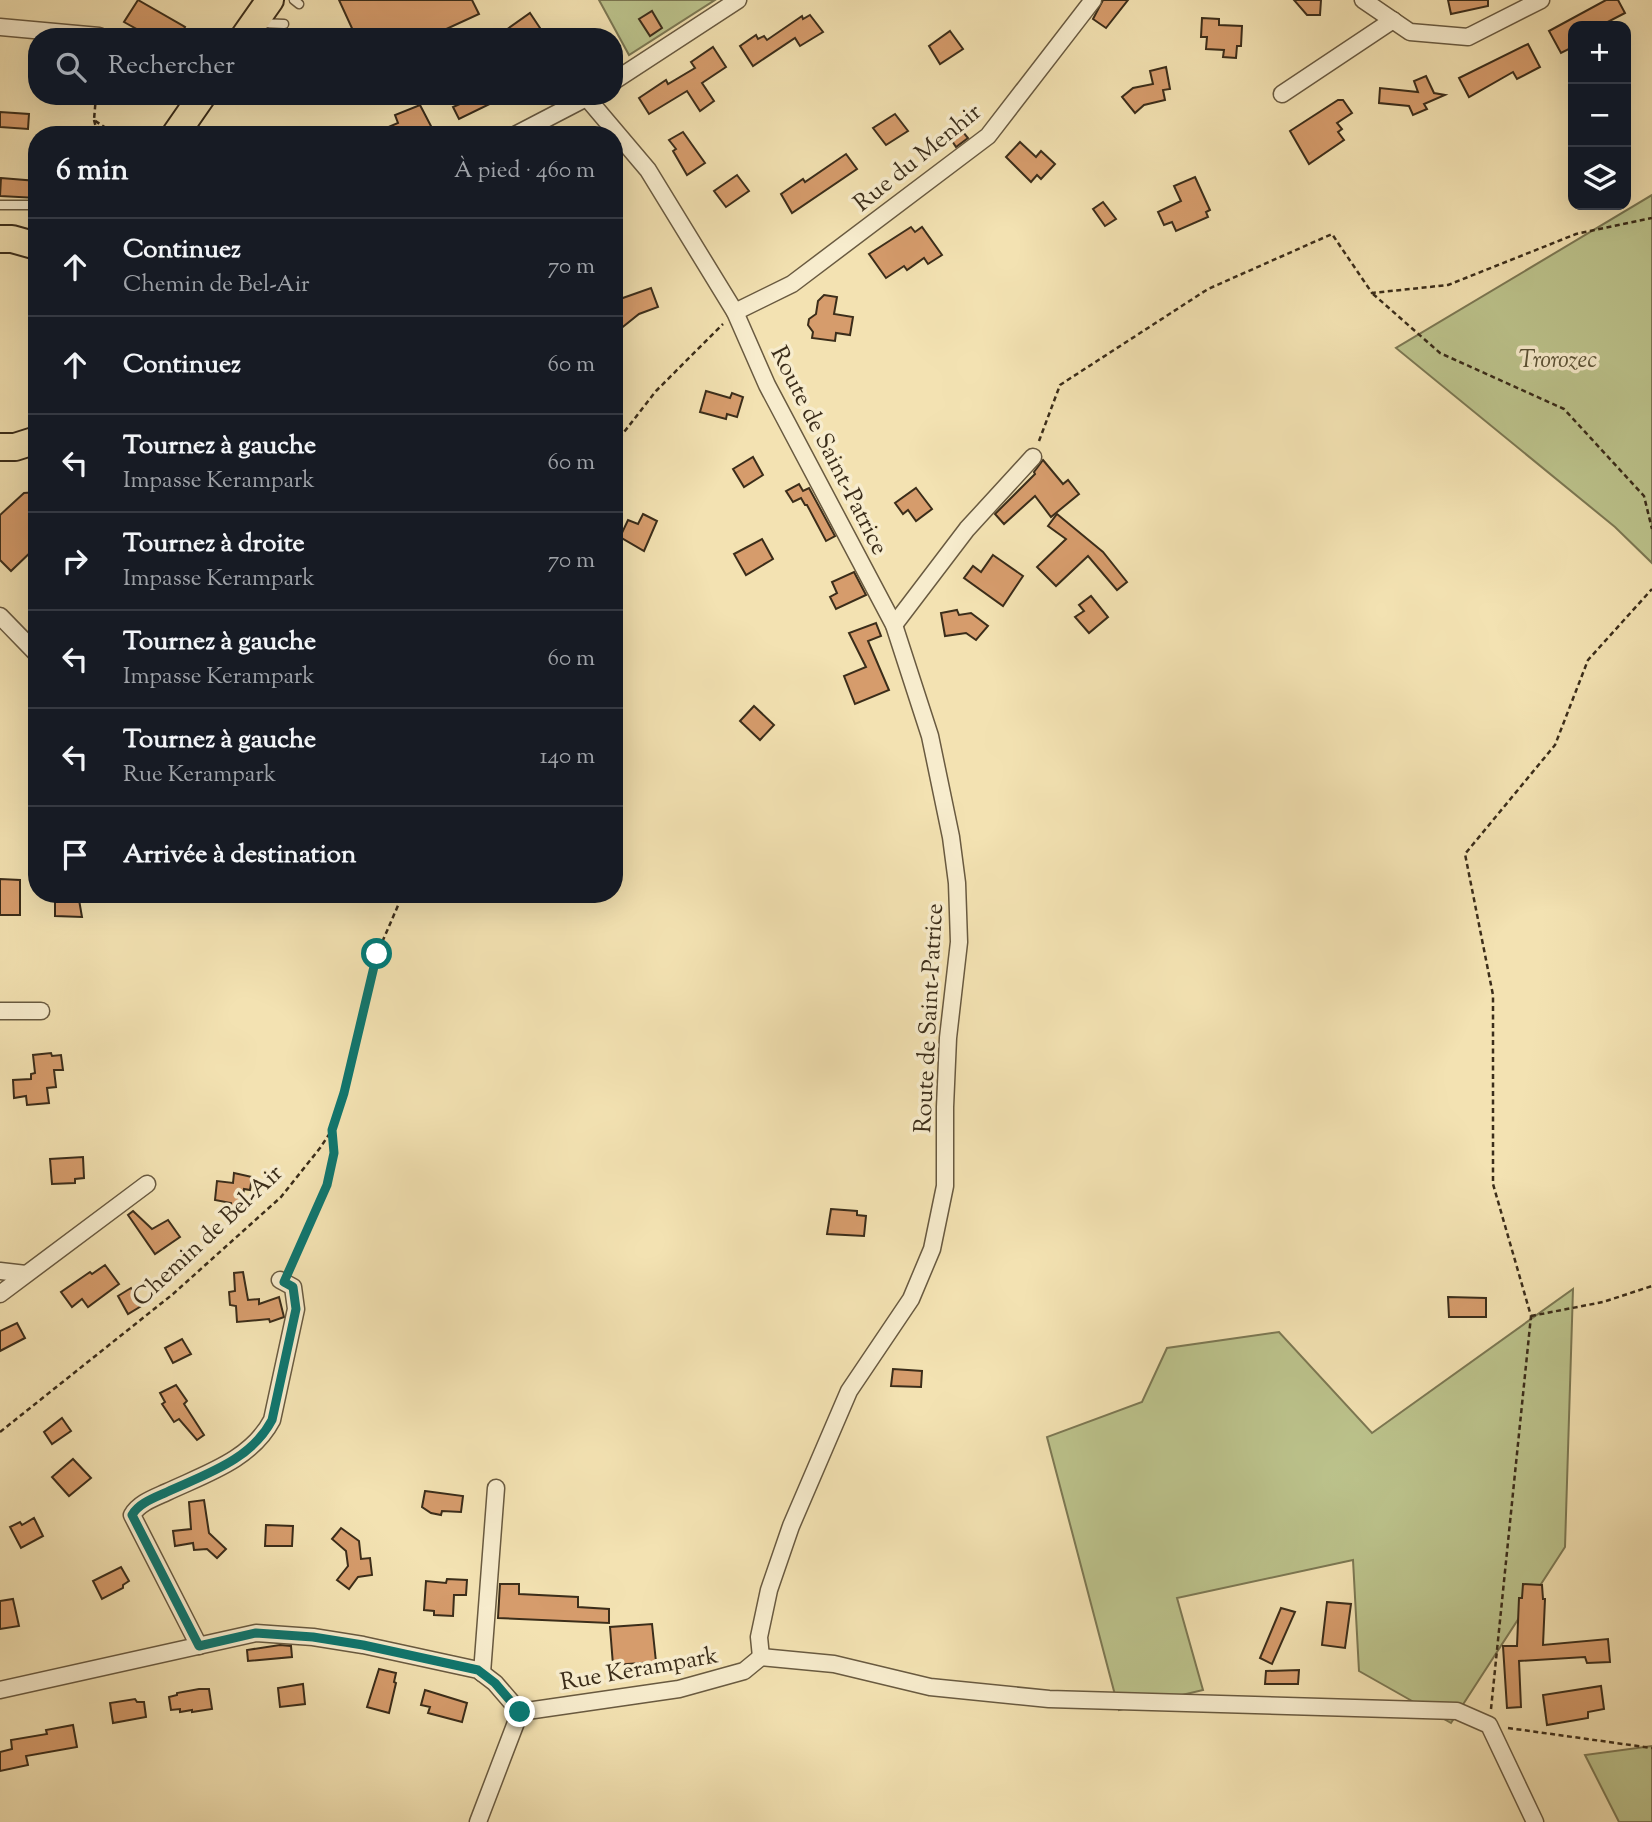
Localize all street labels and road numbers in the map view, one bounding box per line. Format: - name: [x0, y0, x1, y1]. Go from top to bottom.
- street label: Rue du Menhir: [847, 96, 989, 221]
- street label: Route de Saint-Patrice: [761, 341, 896, 561]
- street label: Route de Saint-Patrice: [907, 902, 953, 1134]
- street label: Chemin de Bel-Air: [126, 1158, 291, 1315]
- street label: Rue Kerampark: [558, 1639, 721, 1701]

